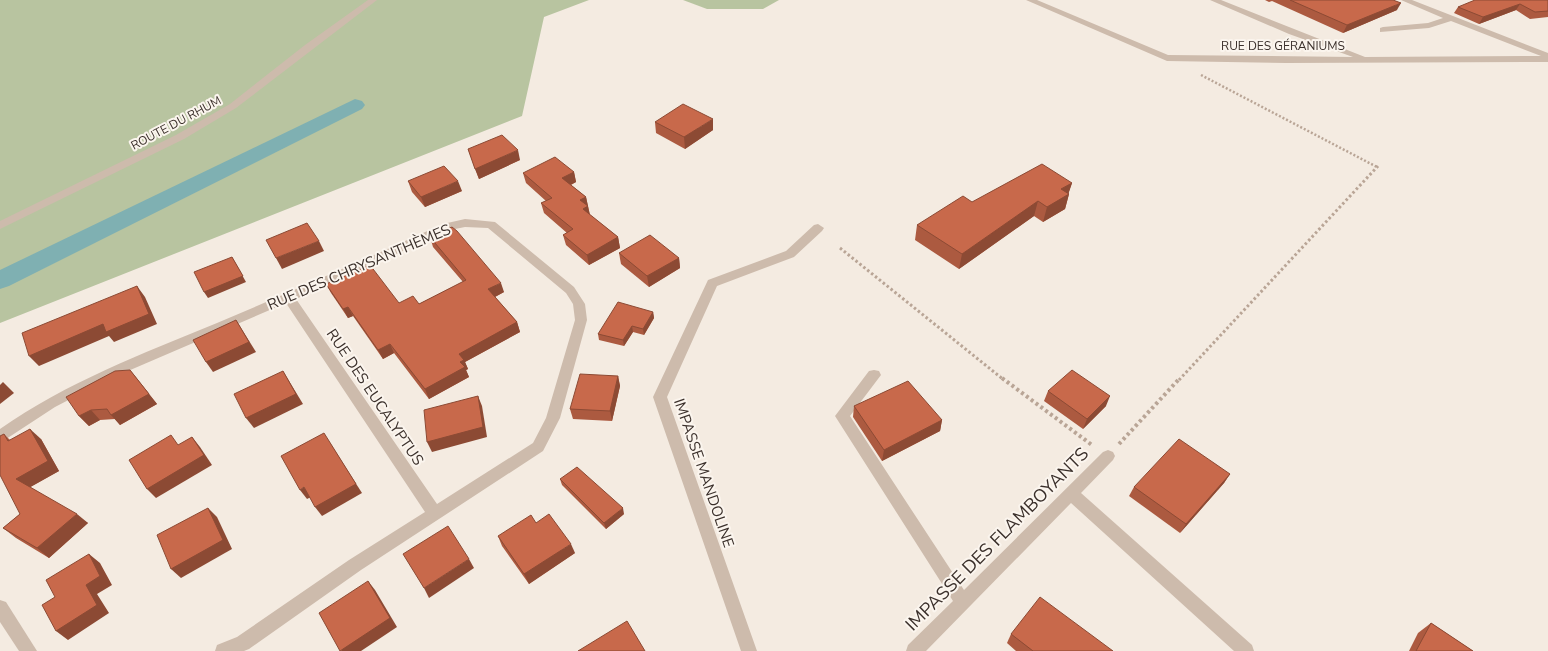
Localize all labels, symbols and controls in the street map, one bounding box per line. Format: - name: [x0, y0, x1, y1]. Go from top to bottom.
- street label: RUE DES GÉRANIUMS: [1221, 38, 1345, 54]
- street label: ROUTE DU RHUM: [128, 92, 224, 154]
- street label: RUE DES CHRYSANTHÈMES: [264, 219, 454, 315]
- street label: RUE DES EUCALYPTUS: [322, 325, 428, 469]
- street label: IMPASSE MANDOLINE: [669, 396, 739, 550]
- street label: IMPASSE DES FLAMBOYANTS: [900, 442, 1094, 636]

